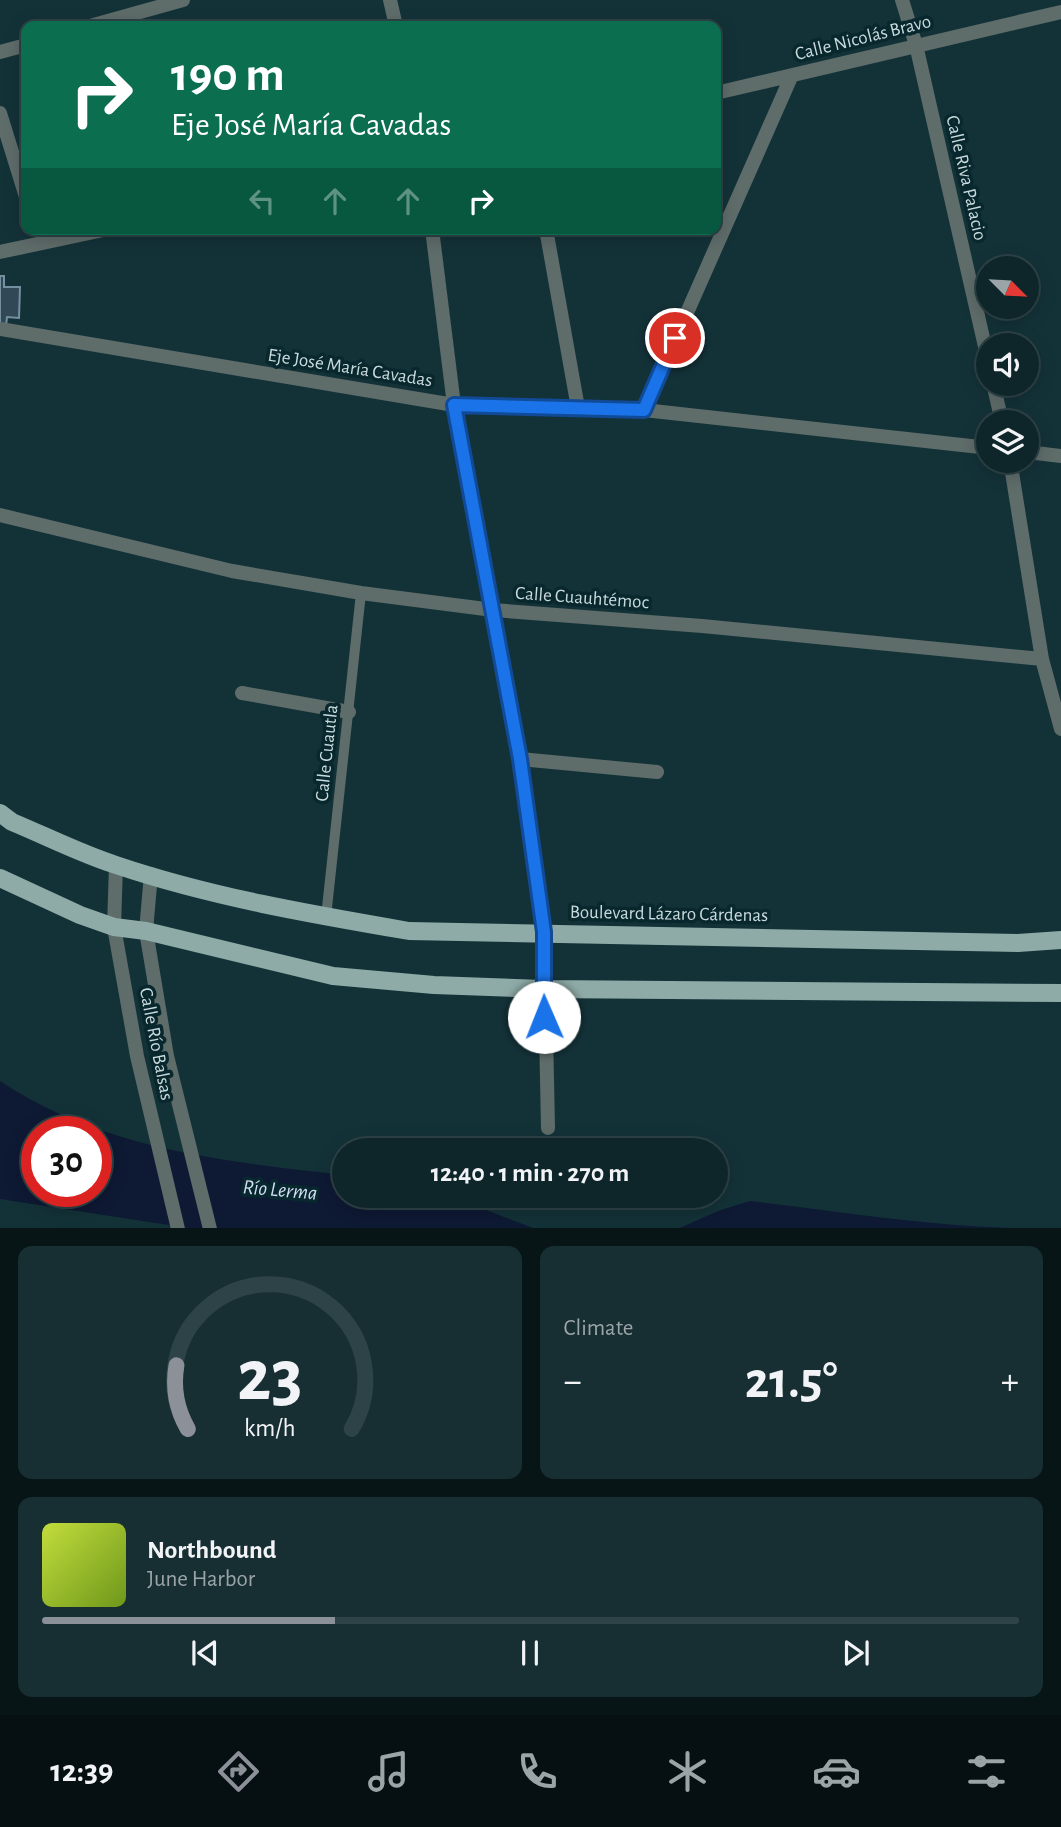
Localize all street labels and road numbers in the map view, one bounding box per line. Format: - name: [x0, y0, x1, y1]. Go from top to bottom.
- street label: Calle Nicolás Bravo: [793, 12, 933, 64]
- street label: Calle Riva Palacio: [942, 114, 990, 242]
- street label: Eje José María Cavadas: [266, 346, 434, 390]
- street label: Calle Cuauhtémoc: [514, 584, 650, 612]
- street label: Calle Cuautla: [312, 703, 342, 802]
- street label: Boulevard Lázaro Cárdenas: [570, 903, 768, 925]
- street label: Calle Río Balsas: [136, 986, 176, 1102]

